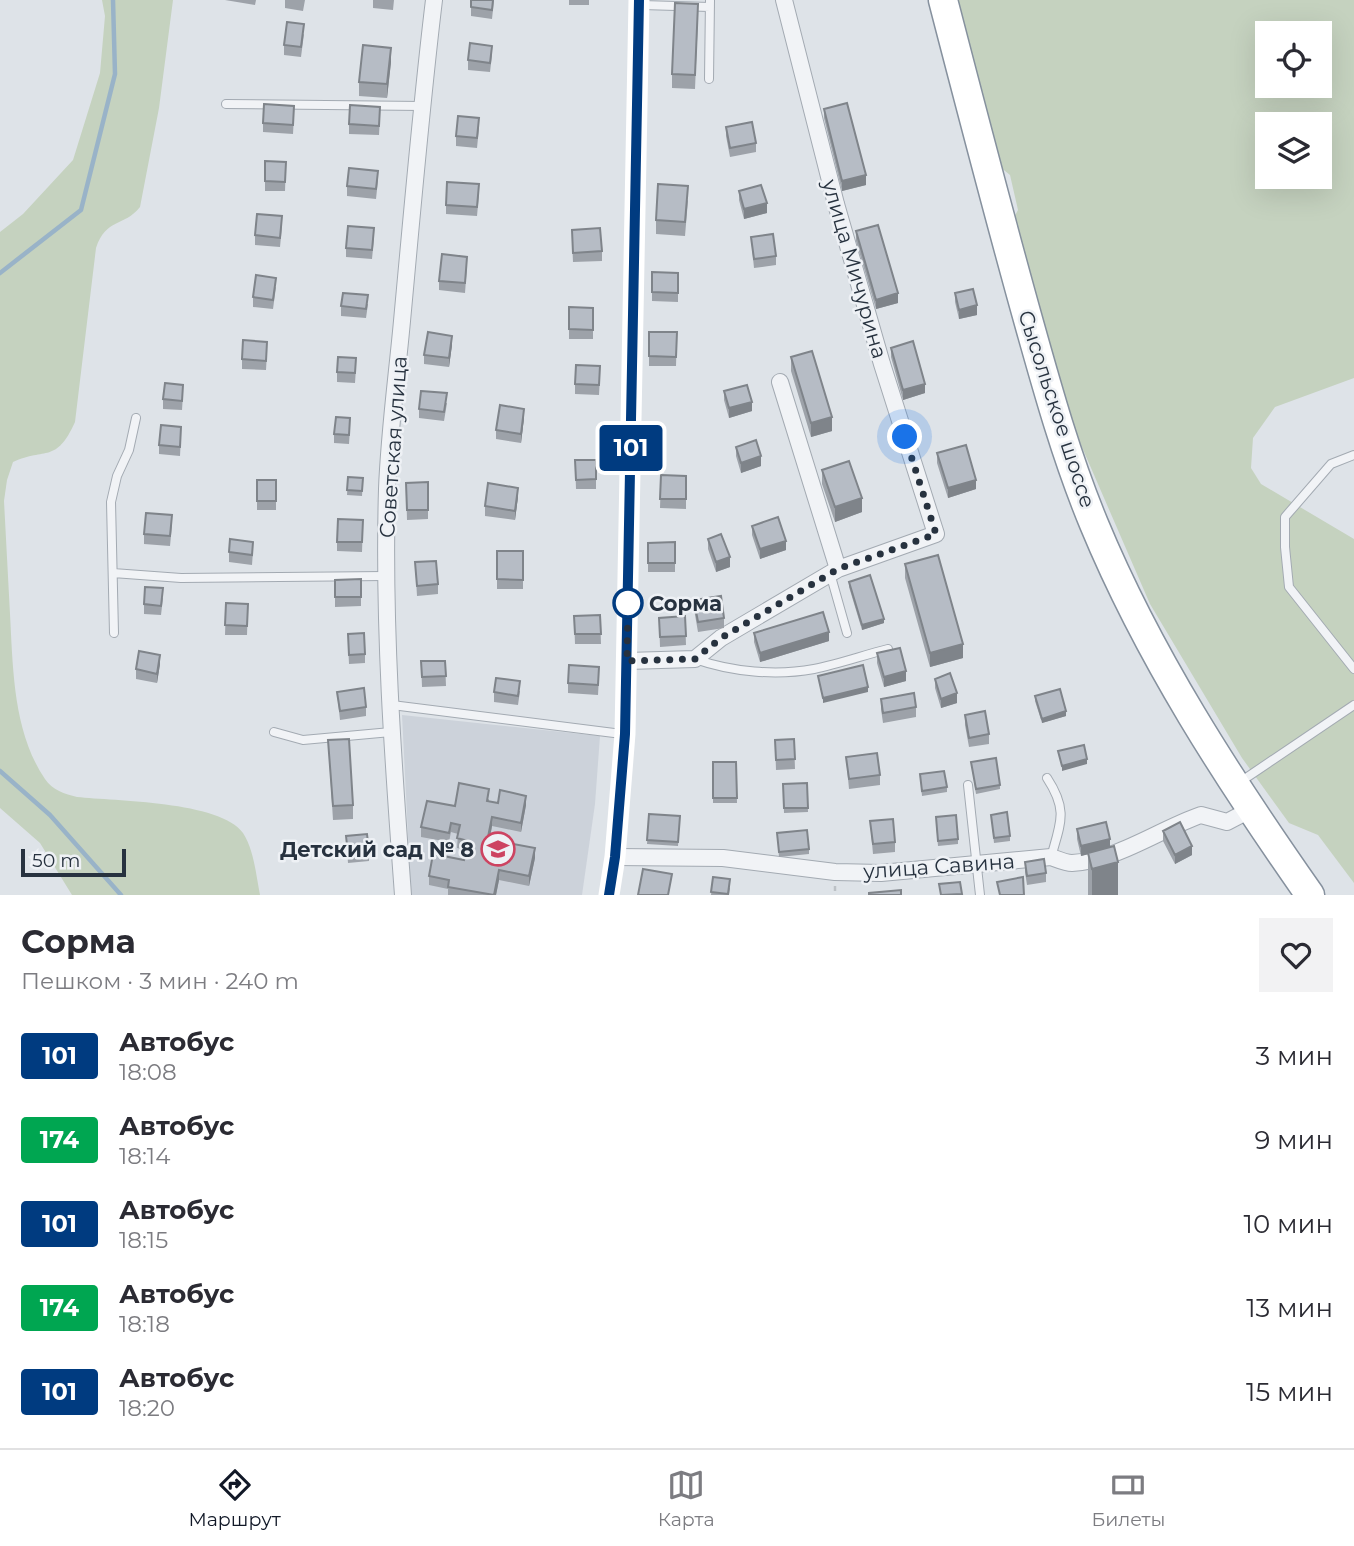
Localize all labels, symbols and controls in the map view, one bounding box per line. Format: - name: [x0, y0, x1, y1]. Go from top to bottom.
- map controls: [1255, 21, 1332, 189]
- button: locate: [1255, 21, 1332, 98]
- button: layers: [1255, 112, 1332, 189]
- street label: улица Мичурина: [817, 176, 893, 362]
- street label: Сысольское шоссе: [1013, 307, 1101, 511]
- street label: Советская улица: [374, 355, 412, 539]
- your location: [887, 419, 922, 454]
- line badge: 101: [591, 425, 671, 471]
- text: 101: [613, 433, 649, 462]
- marker: Сорма: [613, 588, 643, 618]
- place label: Сорма: [649, 591, 722, 616]
- school or university icon: Детский сад № 8: [479, 830, 517, 868]
- place label: Детский сад № 8: [280, 837, 474, 862]
- scale bar: [21, 846, 126, 878]
- street label: улица Савина: [861, 848, 1016, 884]
- text: 50 m: [32, 849, 80, 872]
- button: heart: [1259, 918, 1333, 992]
- text: Сорма: [21, 921, 136, 961]
- text: Пешком · 3 мин · 240 m: [21, 967, 299, 995]
- text: Автобус: [119, 1026, 234, 1058]
- text: 3 мин: [1256, 1040, 1333, 1072]
- text: 101: [42, 1041, 77, 1070]
- text: 18:08: [119, 1058, 177, 1086]
- text: Автобус: [119, 1110, 234, 1142]
- text: 9 мин: [1254, 1124, 1333, 1156]
- text: 174: [40, 1125, 79, 1154]
- text: 18:14: [119, 1142, 170, 1170]
- text: Автобус: [119, 1194, 234, 1226]
- text: 10 мин: [1244, 1208, 1333, 1240]
- text: 101: [42, 1209, 77, 1238]
- text: 18:15: [119, 1226, 168, 1254]
- text: Автобус: [119, 1278, 234, 1310]
- text: 13 мин: [1246, 1292, 1333, 1324]
- text: 174: [40, 1293, 79, 1322]
- text: 18:18: [119, 1310, 170, 1338]
- text: Автобус: [119, 1362, 234, 1394]
- text: 15 мин: [1246, 1376, 1333, 1408]
- text: 101: [42, 1377, 77, 1406]
- text: 18:20: [119, 1394, 175, 1422]
- tab: Маршрут: [188, 1466, 281, 1531]
- tab: Карта: [658, 1466, 715, 1531]
- tab: Билеты: [1091, 1466, 1166, 1531]

